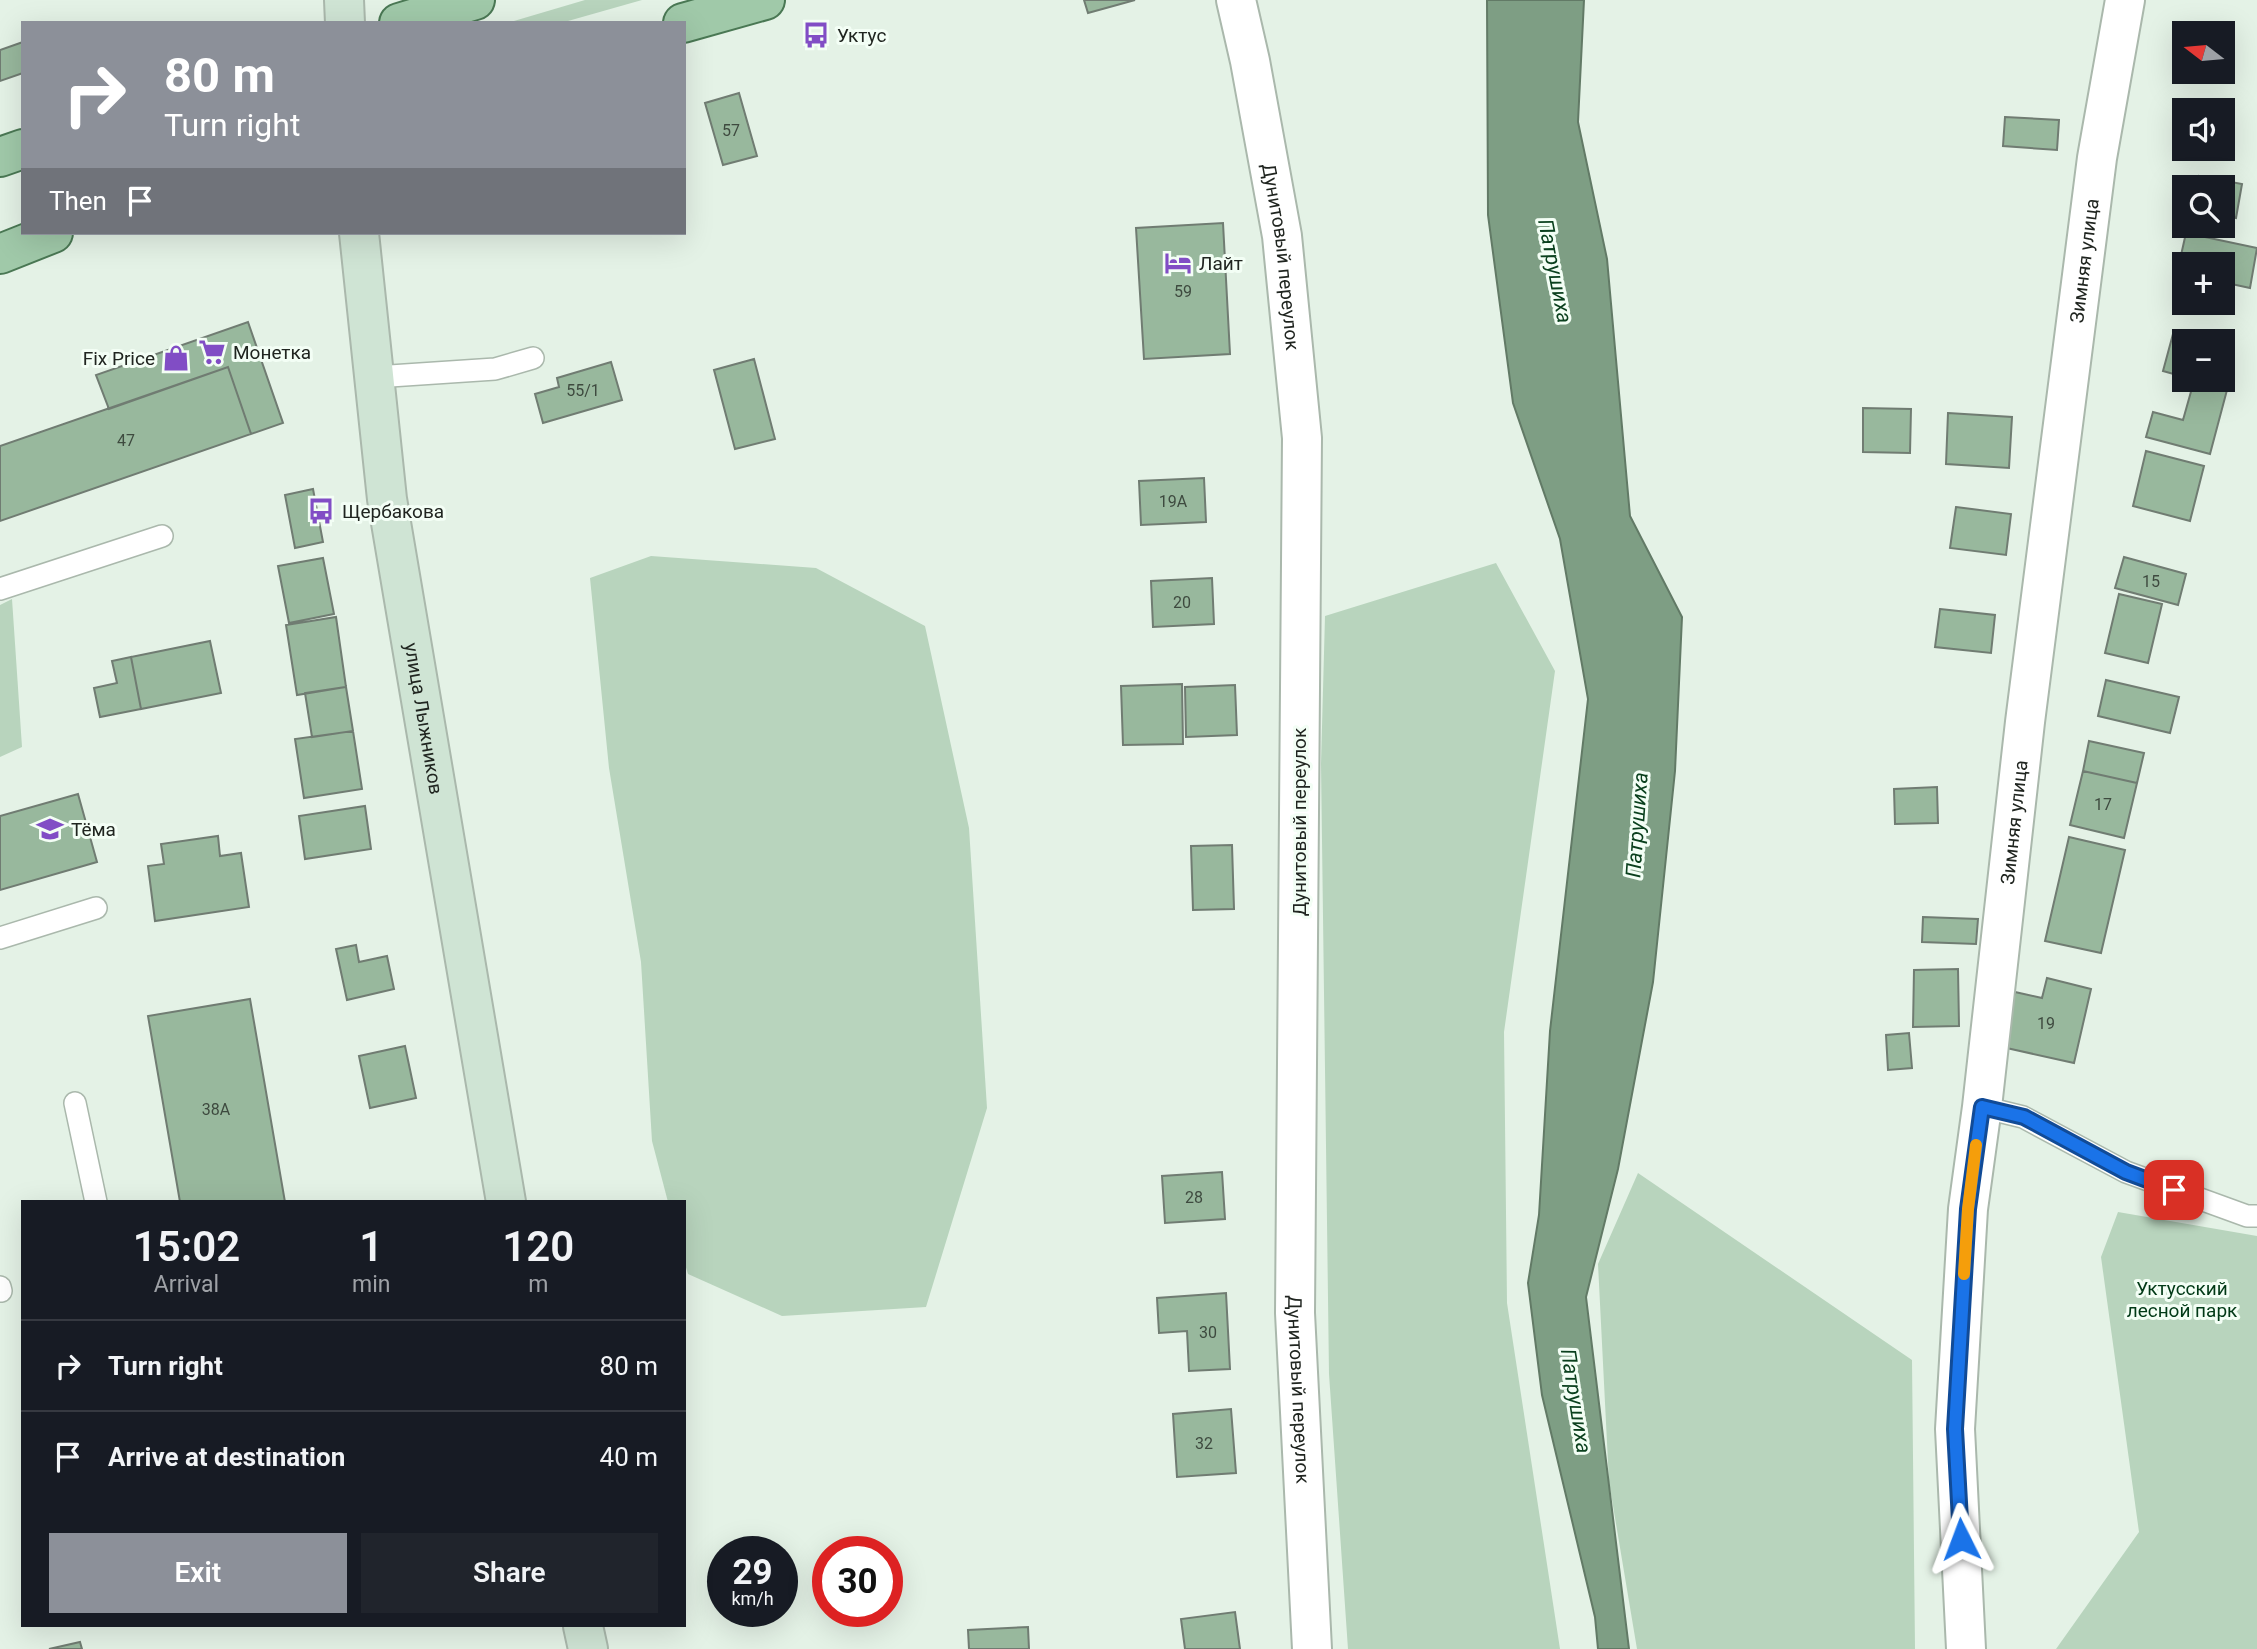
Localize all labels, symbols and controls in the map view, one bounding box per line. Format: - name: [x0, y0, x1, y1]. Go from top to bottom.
- bus stop icon: Уктус: [801, 20, 831, 50]
- north arrow: [2172, 21, 2235, 84]
- map controls: [2172, 21, 2235, 392]
- place label: Уктус: [837, 24, 886, 47]
- text: 80 m: [164, 47, 275, 104]
- icon: right: [49, 49, 140, 140]
- button: sound: [2172, 98, 2235, 161]
- text: Turn right: [164, 106, 300, 144]
- house number: 57: [722, 121, 740, 140]
- street label: Дунитовый переулок: [1257, 161, 1304, 352]
- button: search: [2172, 175, 2235, 238]
- icon: arrive: [121, 182, 159, 220]
- text: Then: [49, 186, 107, 216]
- street label: Зимняя улица: [2065, 197, 2104, 324]
- water label: Патрушиха: [1533, 217, 1577, 325]
- hotel icon: Лайт: [1163, 248, 1193, 278]
- place label: Лайт: [1199, 252, 1243, 275]
- button: +: [2172, 252, 2235, 315]
- house number: 59: [1174, 282, 1192, 301]
- button: −: [2172, 329, 2235, 392]
- supermarket icon: Монетка: [197, 337, 227, 367]
- place label: Монетка: [233, 341, 311, 364]
- shop icon: Fix Price: [161, 343, 191, 373]
- place label: Fix Price: [83, 347, 155, 370]
- house number: 55/1: [566, 381, 600, 400]
- house number: 47: [117, 431, 135, 450]
- house number: 19А: [1159, 492, 1188, 511]
- bus stop icon: Щербакова: [306, 496, 336, 526]
- place label: Щербакова: [342, 500, 444, 523]
- house number: 15: [2142, 572, 2160, 591]
- house number: 20: [1173, 593, 1191, 612]
- street label: улица Лыжников: [400, 641, 448, 796]
- street label: Дунитовый переулок: [1288, 727, 1311, 916]
- street label: Зимняя улица: [1996, 759, 2033, 886]
- water label: Патрушиха: [1621, 771, 1653, 879]
- house number: 17: [2094, 795, 2112, 814]
- school or university icon: Тёма: [35, 814, 65, 844]
- place label: Тёма: [71, 818, 116, 841]
- house number: 19: [2037, 1014, 2055, 1033]
- house number: 38А: [202, 1100, 231, 1119]
- pin: [2144, 1160, 2204, 1220]
- icon: arrive: [2155, 1171, 2193, 1209]
- house number: 28: [1185, 1188, 1203, 1207]
- text: 15:02: [133, 1222, 240, 1271]
- text: 1: [359, 1222, 383, 1271]
- text: 120: [502, 1222, 574, 1271]
- text: Arrival: [154, 1271, 219, 1298]
- text: min: [352, 1271, 390, 1298]
- text: m: [528, 1271, 548, 1298]
- park label: Уктусский лесной парк: [2127, 1277, 2238, 1322]
- street label: Дунитовый переулок: [1283, 1295, 1315, 1485]
- house number: 30: [1199, 1323, 1217, 1342]
- icon: right: [49, 1347, 87, 1385]
- water label: Патрушиха: [1556, 1347, 1596, 1455]
- text: Turn right: [108, 1351, 223, 1381]
- text: 80 m: [600, 1351, 658, 1381]
- house number: 32: [1195, 1434, 1213, 1453]
- icon: arrive: [49, 1438, 87, 1476]
- text: Arrive at destination: [108, 1442, 345, 1472]
- text: 40 m: [600, 1442, 658, 1472]
- position arrow: [1924, 1502, 1998, 1576]
- button: Exit: [49, 1533, 347, 1613]
- button: Share: [361, 1533, 658, 1613]
- speed limit sign: 30: [812, 1536, 903, 1627]
- text: 29: [732, 1552, 773, 1593]
- text: km/h: [731, 1588, 774, 1609]

